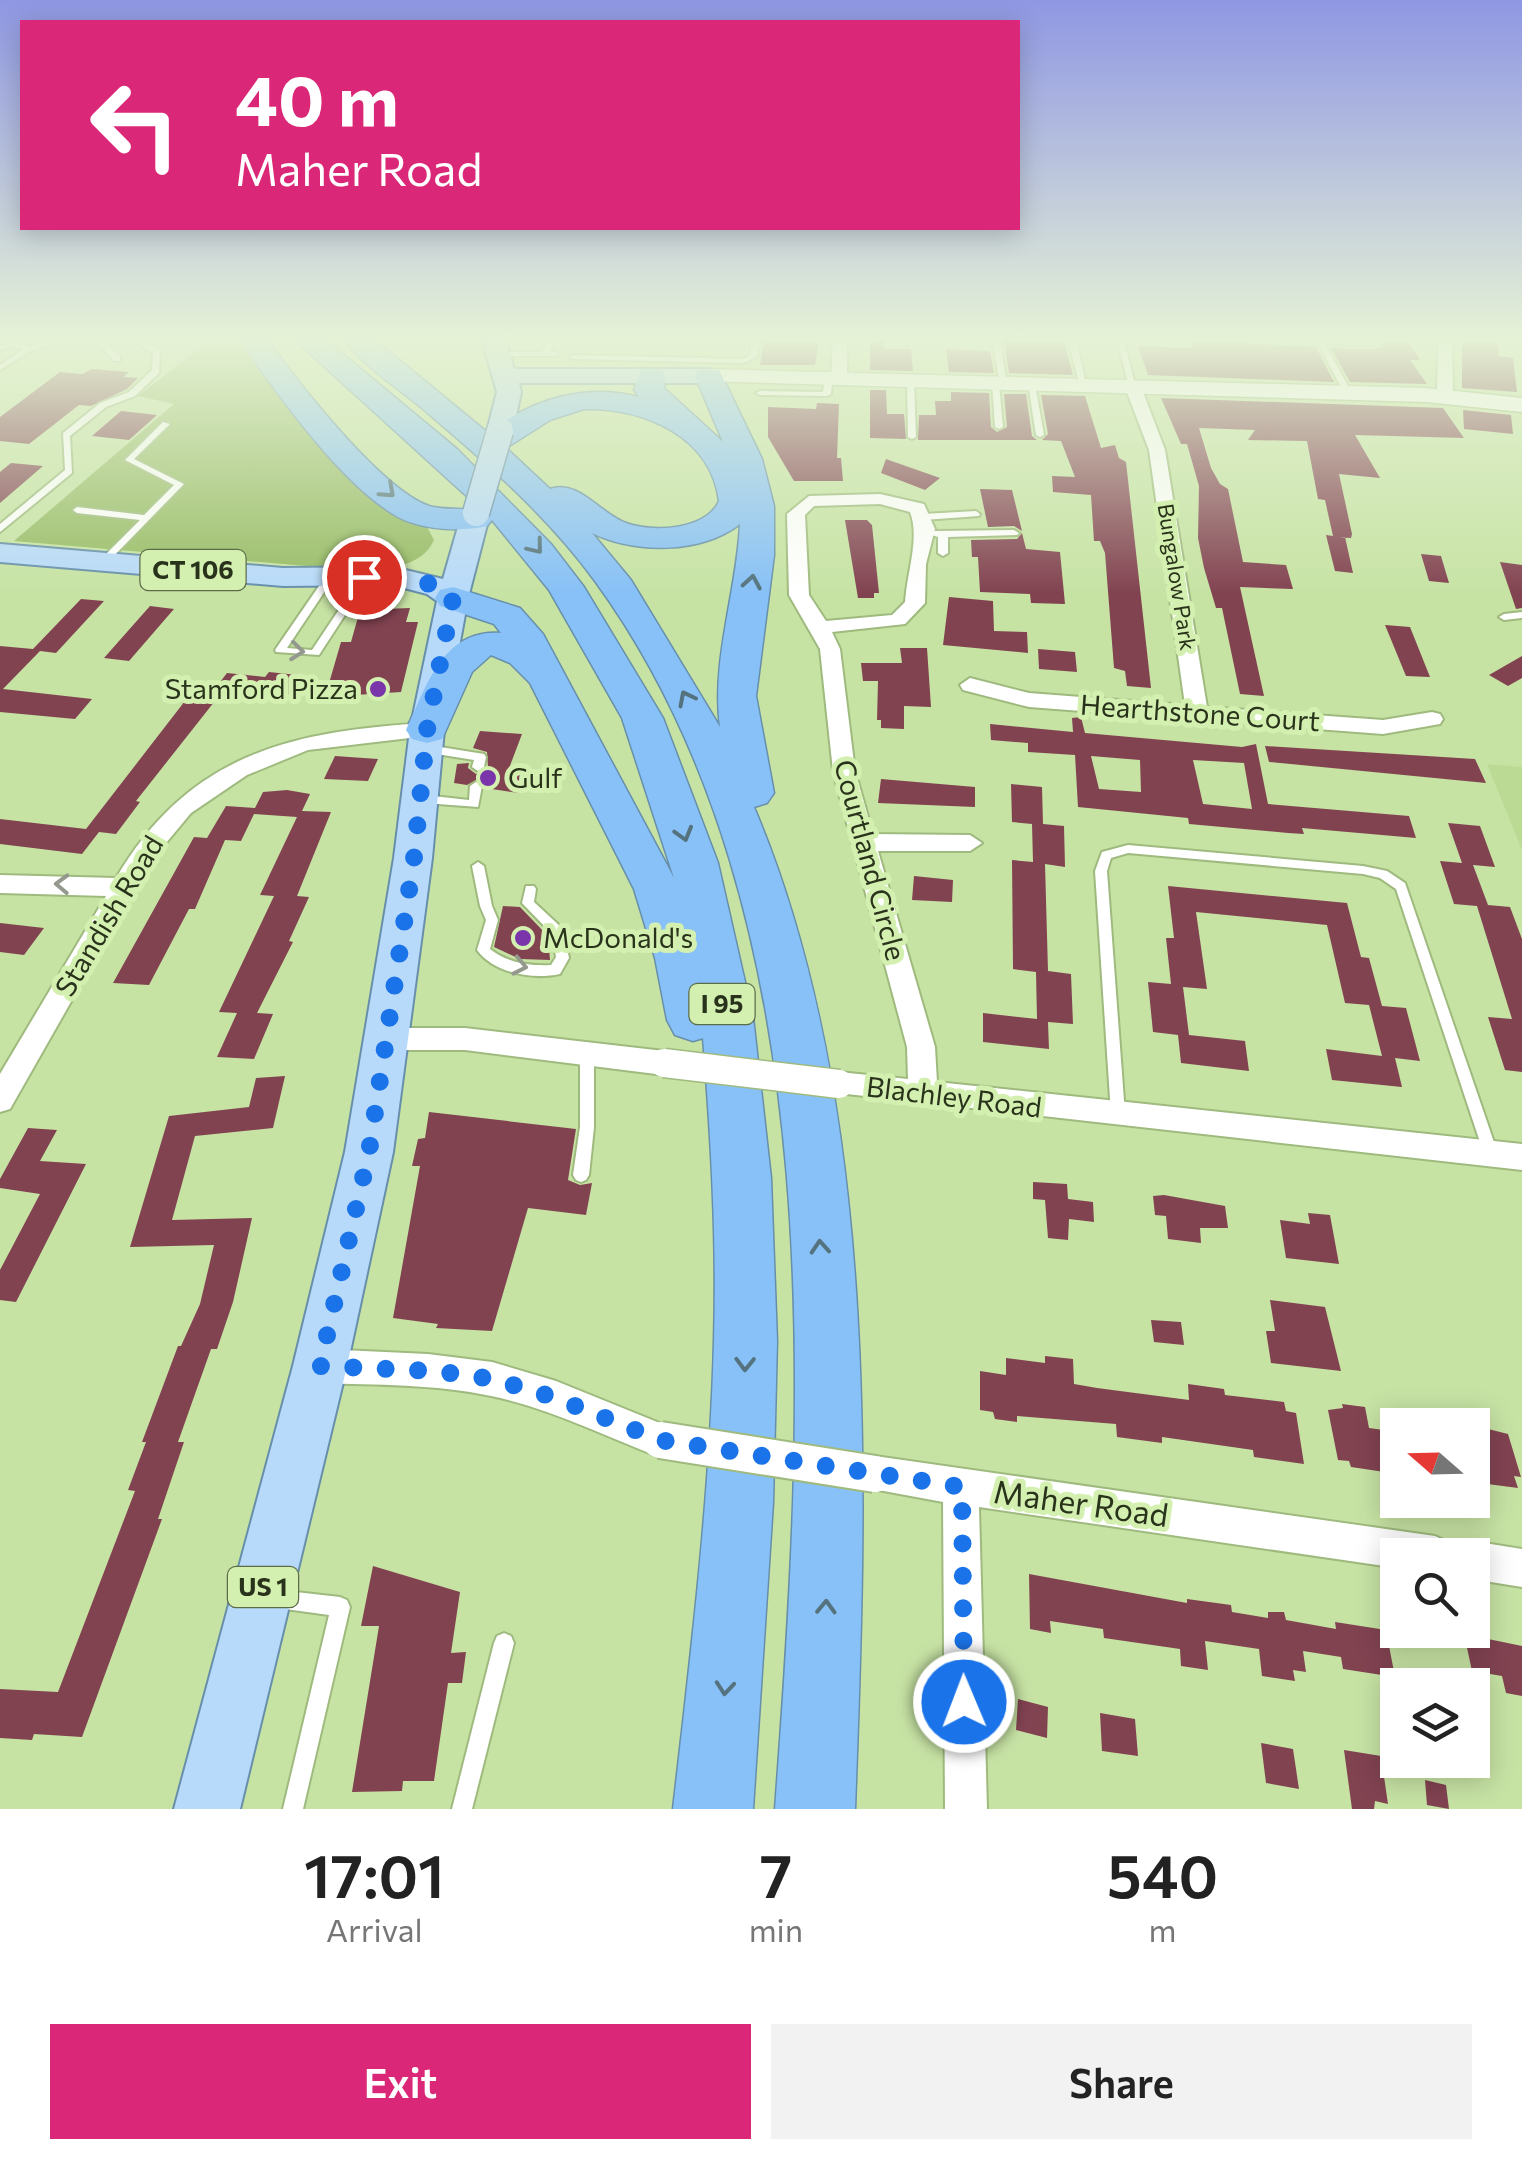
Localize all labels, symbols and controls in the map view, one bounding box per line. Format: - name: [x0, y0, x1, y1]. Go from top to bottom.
- text: 40 m: [235, 55, 399, 140]
- icon: left: [70, 60, 200, 190]
- text: Maher Road: [235, 140, 482, 195]
- one-way arrow: [376, 480, 395, 498]
- street label: Bungalow Park: [1153, 501, 1202, 652]
- pin: [322, 535, 407, 620]
- one-way arrow: [524, 536, 542, 554]
- road number: CT 106: [140, 550, 246, 590]
- icon: arrive: [337, 550, 392, 605]
- one-way arrow: [741, 574, 762, 590]
- one-way arrow: [289, 640, 305, 661]
- place label: Stamford Pizza: [165, 671, 358, 705]
- marker: Stamford Pizza: [367, 678, 389, 700]
- street label: Hearthstone Court: [1079, 687, 1321, 737]
- one-way arrow: [679, 691, 698, 709]
- street label: Courtland Circle: [828, 756, 914, 964]
- place label: Gulf: [508, 760, 562, 794]
- marker: Gulf: [477, 767, 499, 789]
- one-way arrow: [672, 825, 693, 842]
- street label: Standish Road: [47, 829, 169, 1002]
- one-way arrow: [53, 874, 69, 895]
- place label: McDonald's: [543, 920, 693, 954]
- marker: McDonald's: [512, 927, 534, 949]
- one-way arrow: [511, 955, 528, 976]
- road number: I 95: [690, 984, 754, 1024]
- street label: Blachley Road: [864, 1068, 1044, 1124]
- one-way arrow: [809, 1239, 831, 1255]
- one-way arrow: [734, 1356, 756, 1372]
- north arrow: [1380, 1408, 1490, 1518]
- map controls: [1380, 1408, 1490, 1778]
- street label: Maher Road: [991, 1470, 1171, 1534]
- button: search: [1380, 1538, 1490, 1648]
- road number: US 1: [228, 1567, 298, 1607]
- one-way arrow: [815, 1598, 836, 1614]
- position arrow: [912, 1650, 1016, 1754]
- button: layers: [1380, 1668, 1490, 1778]
- one-way arrow: [714, 1680, 736, 1696]
- text: 17:01: [304, 1837, 445, 1910]
- text: 7: [760, 1837, 792, 1910]
- text: 540: [1107, 1837, 1218, 1910]
- text: Arrival: [326, 1909, 423, 1949]
- text: min: [749, 1909, 803, 1949]
- text: m: [1149, 1909, 1177, 1949]
- button: Exit: [50, 2024, 751, 2139]
- button: Share: [771, 2024, 1472, 2139]

